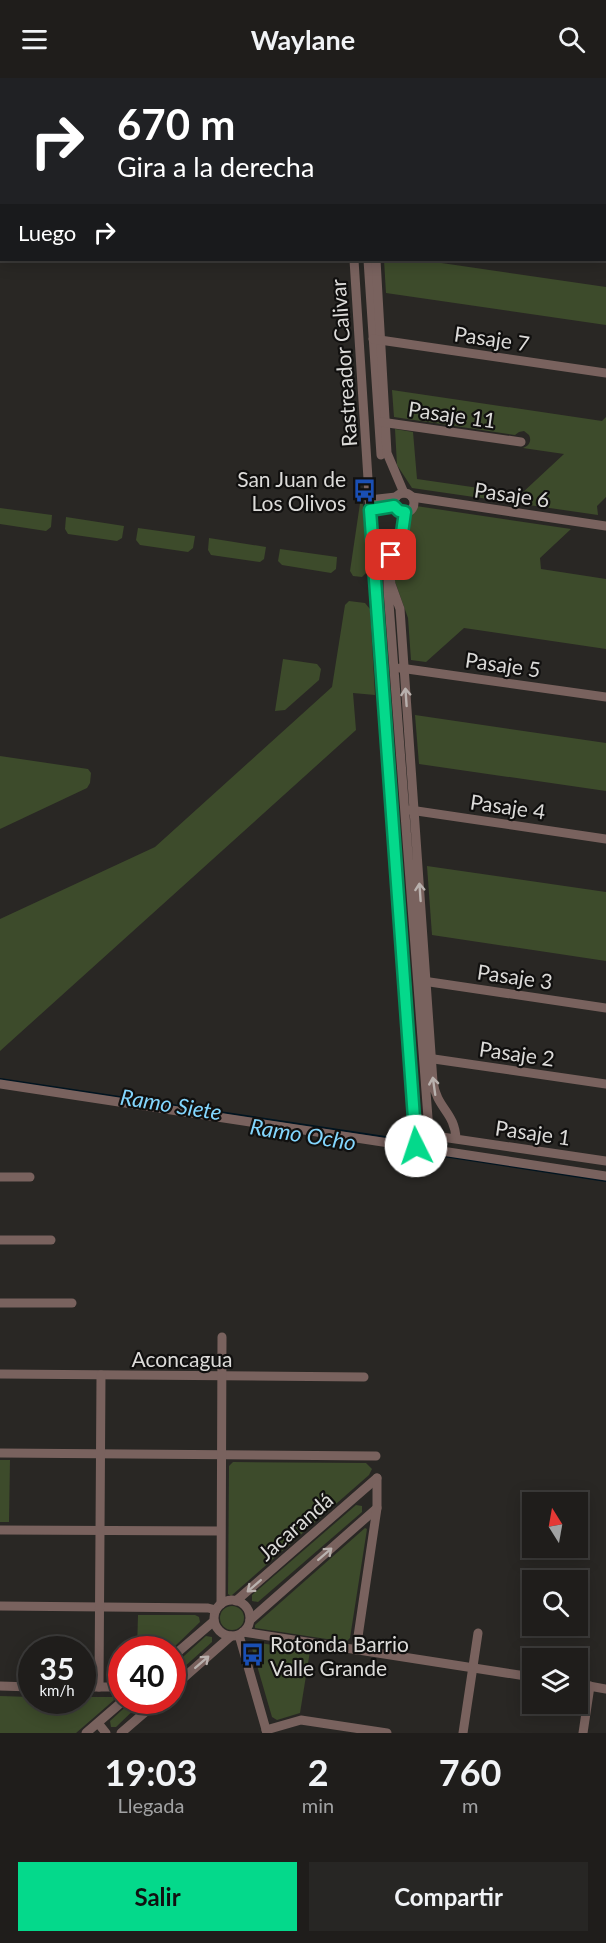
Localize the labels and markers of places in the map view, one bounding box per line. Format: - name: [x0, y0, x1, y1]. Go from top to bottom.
- place label: San Juan de Los Olivos: [237, 466, 346, 515]
- bus stop icon: San Juan de Los Olivos: [351, 477, 377, 503]
- pin: [365, 529, 416, 580]
- place label: Rotonda Barrio Valle Grande: [270, 1631, 409, 1680]
- bus stop icon: Rotonda Barrio Valle Grande: [239, 1642, 265, 1668]

